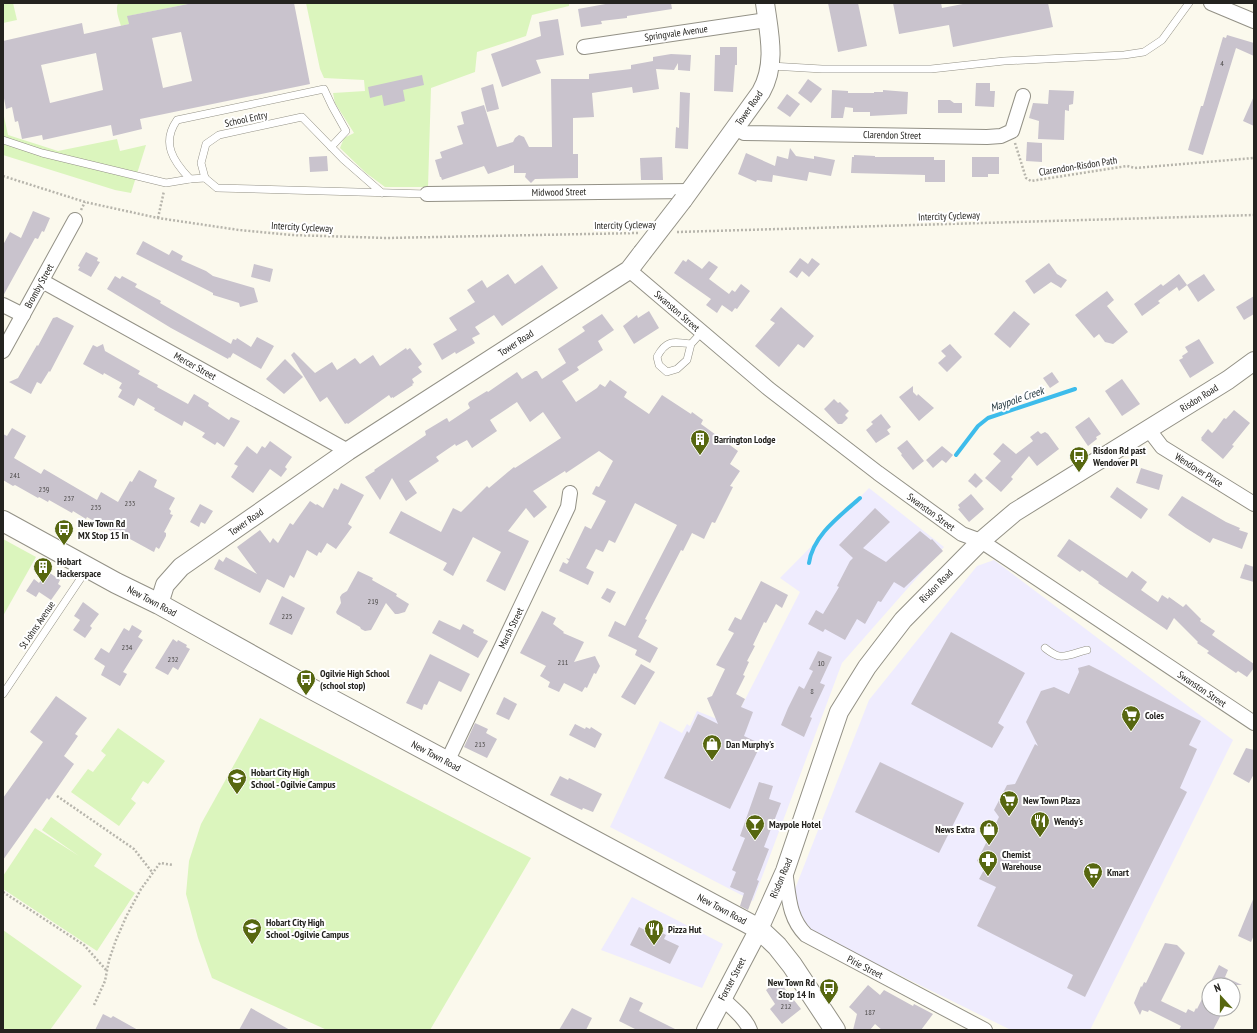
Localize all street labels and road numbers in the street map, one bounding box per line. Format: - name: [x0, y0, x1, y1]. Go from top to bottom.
- street label: Springvale Avenue: [644, 22, 708, 44]
- street label: Tower Road: [732, 88, 766, 128]
- street label: School Entry: [223, 108, 269, 130]
- street label: Clarendon Street: [863, 128, 921, 142]
- street label: Clarendon-Risdon Path: [1038, 153, 1118, 179]
- street label: Midwood Street: [532, 185, 587, 199]
- street label: Intercity Cycleway: [918, 208, 980, 224]
- street label: Intercity Cycleway: [594, 218, 656, 232]
- street label: Intercity Cycleway: [271, 219, 333, 235]
- street label: Bromby Street: [21, 261, 57, 310]
- street label: Swanston Street: [652, 288, 703, 334]
- street label: Tower Road: [496, 327, 536, 359]
- street label: Mercer Street: [172, 349, 219, 383]
- street label: Risdon Road: [1178, 381, 1220, 415]
- street label: Wendover Place: [1172, 450, 1226, 490]
- street label: Swanston Street: [904, 490, 958, 534]
- street label: Tower Road: [226, 505, 266, 539]
- street label: Risdon Road: [916, 566, 956, 606]
- street label: New Town Road: [125, 583, 179, 619]
- street label: St Johns Avenue: [16, 598, 58, 652]
- street label: Marsh Street: [496, 605, 527, 650]
- street label: Swanston Street: [1175, 668, 1229, 710]
- street label: New Town Road: [409, 738, 463, 774]
- street label: Risdon Road: [767, 856, 795, 900]
- street label: New Town Road: [695, 891, 749, 927]
- street label: Pirie Street: [845, 952, 885, 982]
- street label: Forster Street: [715, 955, 749, 1003]

